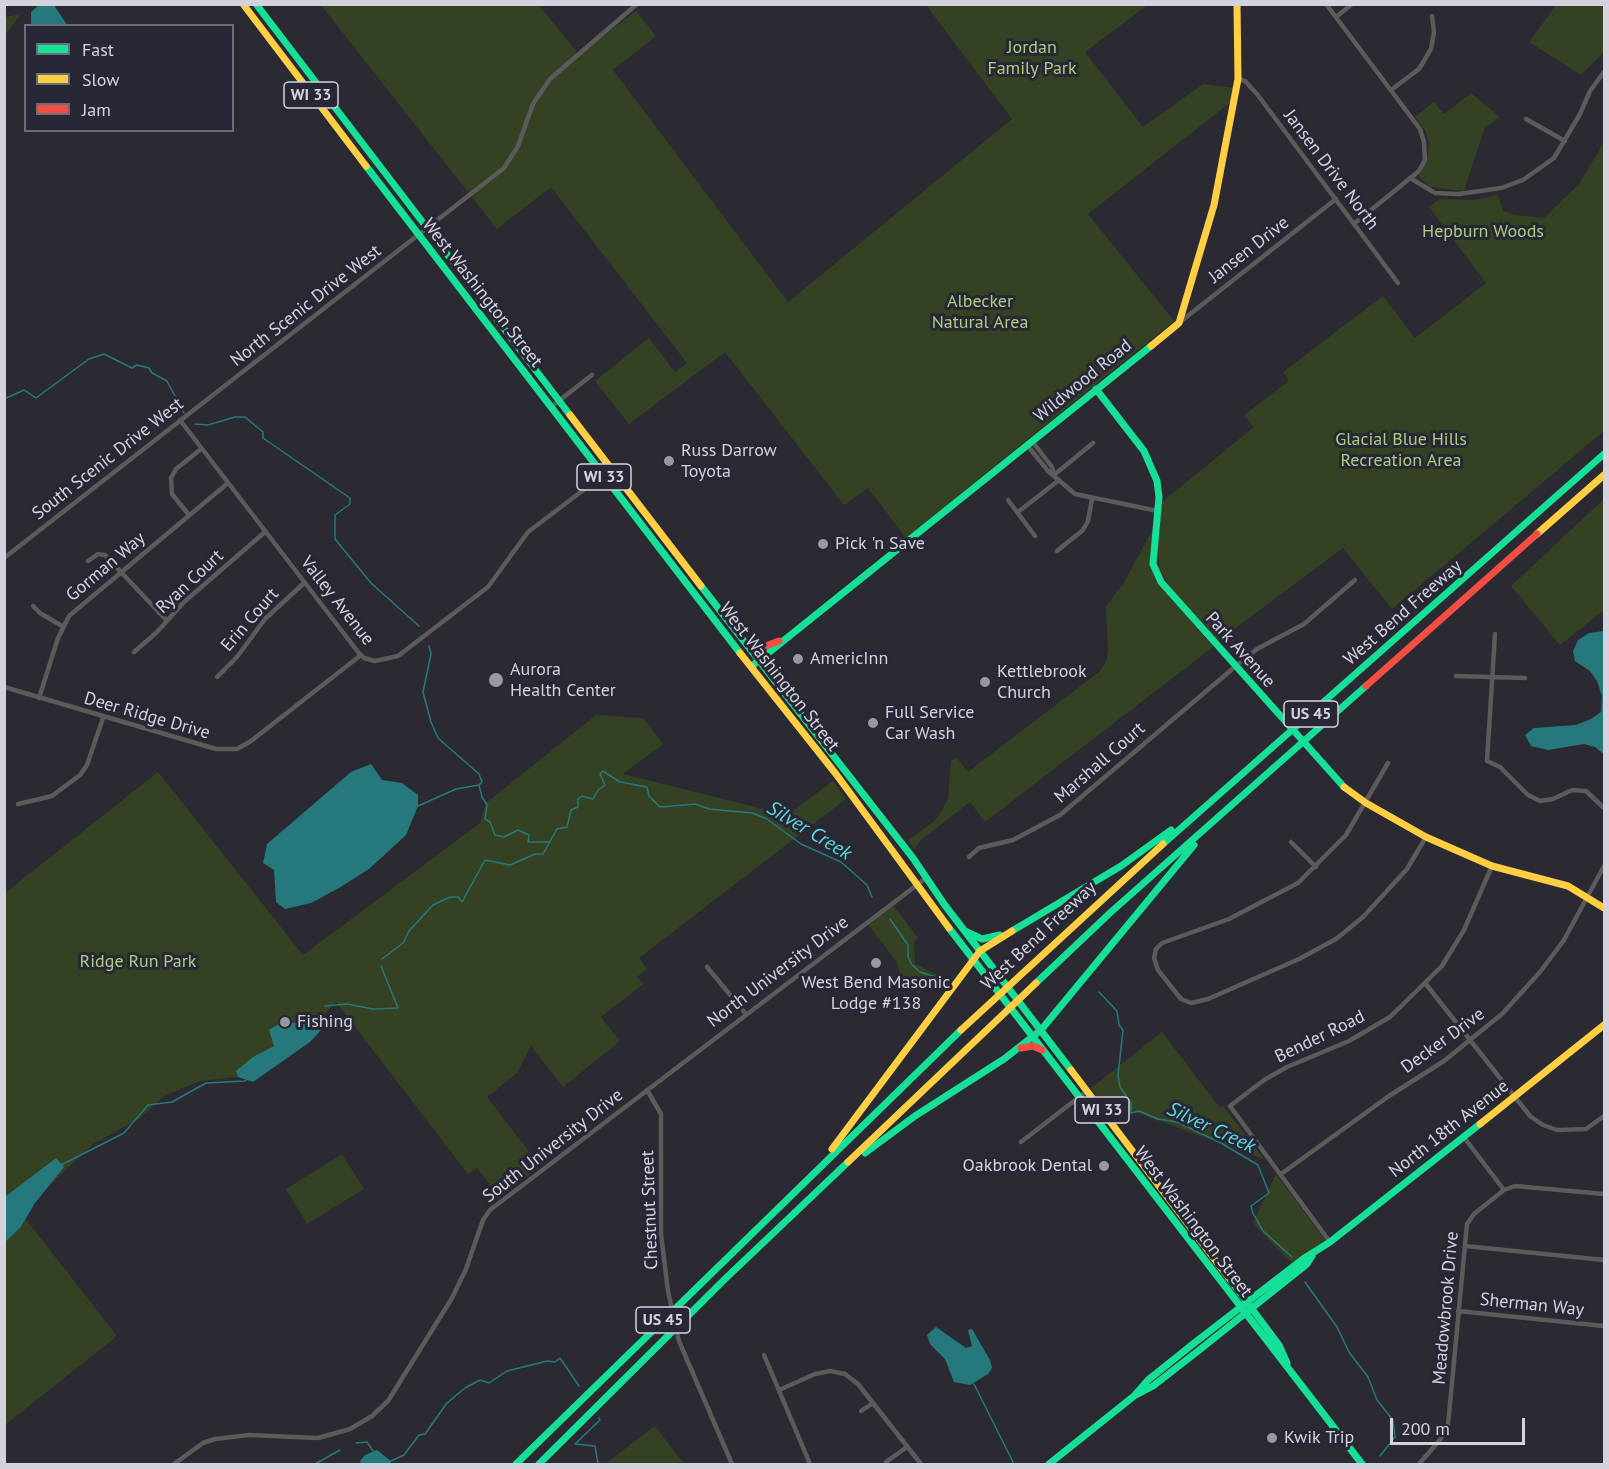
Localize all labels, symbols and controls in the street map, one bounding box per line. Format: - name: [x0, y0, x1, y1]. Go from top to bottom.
- legend: [24, 24, 234, 132]
- park label: Jordan Family Park: [987, 37, 1077, 80]
- text: Fast: [82, 38, 114, 61]
- text: Slow: [82, 68, 120, 91]
- road number: WI 33: [284, 82, 338, 108]
- text: Jam: [82, 98, 111, 121]
- street label: Jansen Drive North: [1279, 106, 1383, 234]
- street label: Jansen Drive: [1205, 212, 1293, 288]
- street label: West Washington Street: [417, 214, 547, 372]
- park label: Hepburn Woods: [1422, 221, 1544, 243]
- street label: North Scenic Drive West: [226, 240, 386, 372]
- park label: Albecker Natural Area: [932, 291, 1028, 334]
- street label: Wildwood Road: [1030, 335, 1136, 427]
- street label: South Scenic Drive West: [28, 393, 188, 525]
- park label: Glacial Blue Hills Recreation Area: [1335, 429, 1467, 472]
- place label: Russ Darrow Toyota: [681, 440, 777, 482]
- marker: Russ Darrow Toyota: [662, 454, 676, 468]
- road number: WI 33: [577, 464, 631, 490]
- street label: Gorman Way: [62, 528, 150, 606]
- place label: Pick 'n Save: [835, 533, 925, 555]
- marker: Pick 'n Save: [816, 537, 830, 551]
- street label: Ryan Court: [152, 546, 228, 618]
- street label: Valley Avenue: [296, 552, 378, 650]
- street label: West Bend Freeway: [1339, 556, 1467, 670]
- street label: Erin Court: [217, 584, 283, 656]
- street label: West Washington Street: [714, 598, 844, 756]
- street label: Park Avenue: [1200, 608, 1280, 692]
- place label: AmericInn: [810, 648, 888, 670]
- marker: AmericInn: [791, 652, 805, 666]
- place label: Aurora Health Center: [510, 659, 616, 702]
- place label: Kettlebrook Church: [997, 661, 1087, 704]
- marker: Aurora Health Center: [487, 671, 505, 689]
- marker: Kettlebrook Church: [978, 675, 992, 689]
- street label: Deer Ridge Drive: [82, 688, 212, 744]
- road number: US 45: [1284, 701, 1338, 727]
- place label: Full Service Car Wash: [885, 702, 974, 744]
- marker: Full Service Car Wash: [866, 716, 880, 730]
- street label: Marshall Court: [1050, 718, 1150, 808]
- water label: Silver Creek: [762, 796, 856, 866]
- street label: West Bend Freeway: [977, 877, 1101, 995]
- street label: North University Drive: [703, 912, 853, 1032]
- park label: Ridge Run Park: [80, 951, 196, 973]
- marker: West Bend Masonic Lodge #138: [869, 956, 883, 970]
- place label: West Bend Masonic Lodge #138: [802, 972, 950, 1014]
- street label: Decker Drive: [1397, 1004, 1489, 1078]
- street label: Bender Road: [1272, 1006, 1368, 1068]
- place label: Fishing: [297, 1011, 353, 1033]
- marker: Fishing: [278, 1015, 292, 1029]
- street label: North 18th Avenue: [1385, 1076, 1513, 1182]
- street label: South University Drive: [479, 1085, 627, 1207]
- road number: WI 33: [1075, 1097, 1129, 1123]
- water label: Silver Creek: [1163, 1097, 1259, 1159]
- street label: West Washington Street: [1129, 1143, 1257, 1301]
- street label: Chestnut Street: [637, 1150, 663, 1270]
- place label: Oakbrook Dental: [963, 1155, 1092, 1177]
- marker: Oakbrook Dental: [1097, 1159, 1111, 1173]
- street label: Meadowbrook Drive: [1429, 1231, 1463, 1385]
- street label: Sherman Way: [1479, 1289, 1585, 1321]
- road number: US 45: [636, 1307, 690, 1333]
- scale bar: [1393, 1406, 1528, 1444]
- text: 200 m: [1401, 1417, 1450, 1440]
- place label: Kwik Trip: [1284, 1427, 1354, 1449]
- marker: Kwik Trip: [1265, 1431, 1279, 1445]

